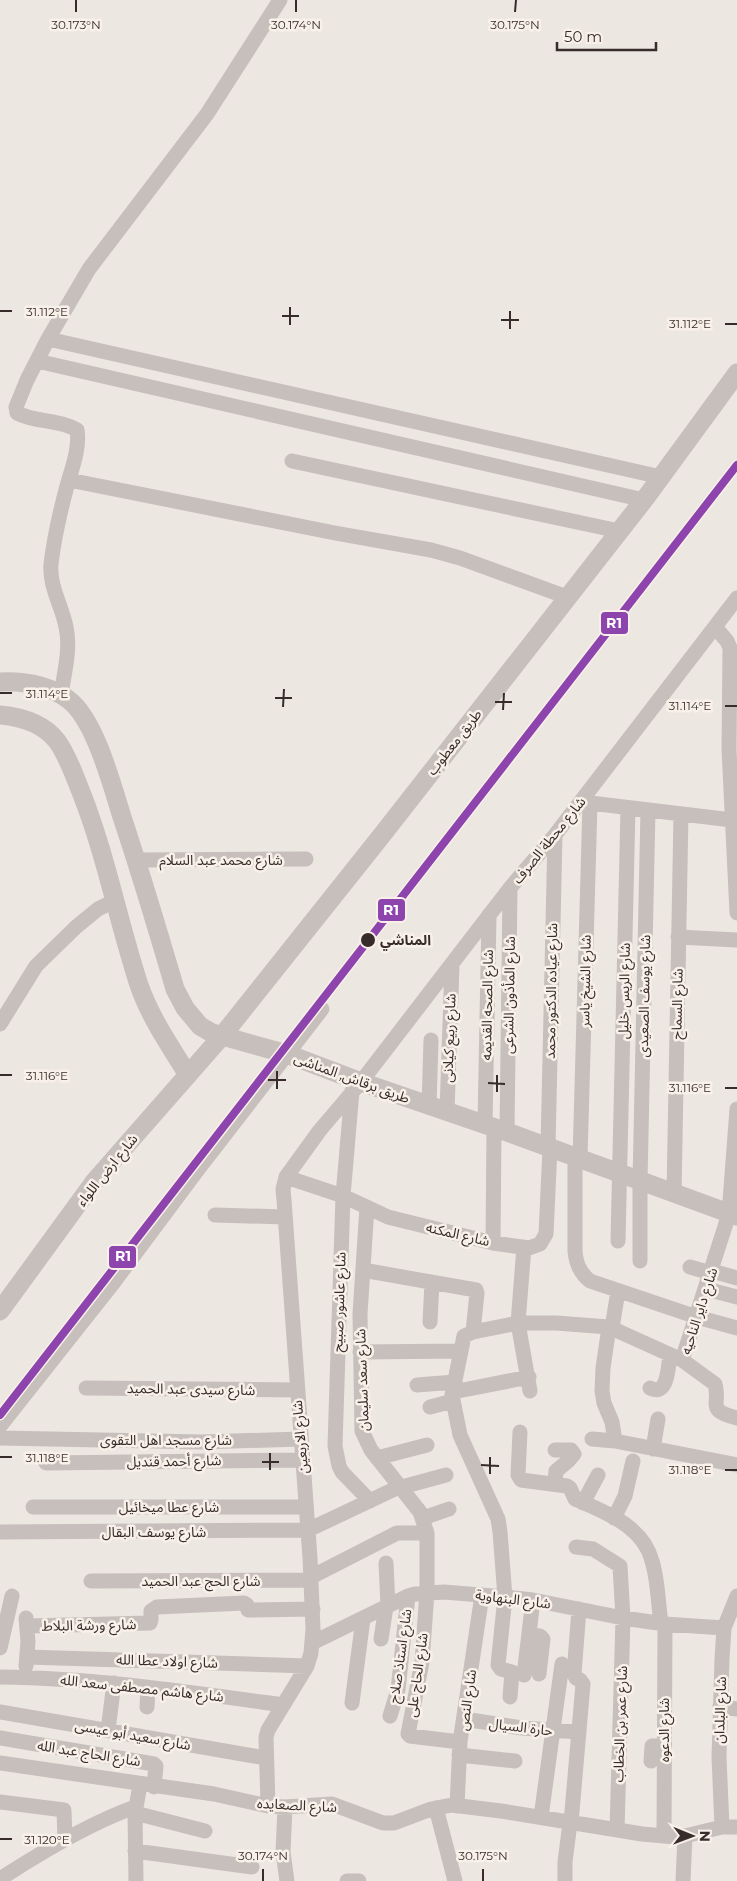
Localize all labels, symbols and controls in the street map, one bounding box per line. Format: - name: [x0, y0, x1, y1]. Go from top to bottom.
- text: 30.173°N: [51, 17, 101, 32]
- text: 30.174°N: [271, 17, 321, 32]
- text: 30.175°N: [490, 17, 540, 32]
- scale bar: [557, 20, 656, 52]
- text: 50 m: [564, 27, 602, 46]
- text: 31.112°E: [26, 304, 68, 319]
- text: 31.112°E: [669, 316, 711, 331]
- line badge: R1: [600, 611, 629, 635]
- text: R1: [606, 614, 622, 632]
- text: 31.114°E: [26, 686, 68, 701]
- text: 31.114°E: [669, 698, 711, 713]
- street label: طريق معطوب: [423, 705, 486, 779]
- street label: شارع محطة الصرف: [508, 793, 591, 888]
- street label: شارع محمد عبد السلام: [159, 851, 283, 871]
- line badge: R1: [377, 898, 406, 922]
- text: R1: [383, 901, 399, 919]
- street label: شارع عياده الدكتور محمد: [541, 923, 563, 1059]
- marker: المناشي: [359, 931, 377, 949]
- place label: المناشي: [380, 931, 431, 951]
- street label: شارع الشيخ ياسر: [575, 935, 597, 1028]
- street label: شارع يوسف الصعيدى: [634, 935, 656, 1058]
- street label: شارع المأذون الشرعى: [499, 936, 521, 1054]
- street label: شارع الريس خليل: [614, 943, 636, 1039]
- street label: شارع الصحه القديمه: [477, 949, 499, 1061]
- street label: شارع السماح: [667, 968, 689, 1040]
- street label: شارع ربيع كيلانى: [438, 993, 462, 1083]
- street label: طريق برقاش, المناشى: [291, 1049, 412, 1108]
- text: 31.116°E: [26, 1068, 68, 1083]
- text: 31.116°E: [669, 1080, 711, 1095]
- street label: شارع ارض اللواء: [72, 1130, 143, 1211]
- street label: شارع المكنه: [424, 1218, 492, 1252]
- line badge: R1: [108, 1245, 137, 1269]
- text: R1: [115, 1247, 131, 1265]
- street label: شارع عاشور صبيح: [328, 1252, 352, 1352]
- street label: شارع داير الناحيه: [676, 1265, 723, 1357]
- street label: شارع سعد سليمان: [351, 1328, 375, 1432]
- street label: شارع سيدى عبد الحميد: [127, 1379, 255, 1401]
- street label: شارع الاربعين: [288, 1399, 314, 1474]
- street label: شارع مسجد اهل التقوى: [100, 1431, 232, 1451]
- text: 31.118°E: [26, 1450, 68, 1465]
- street label: شارع أحمد قنديل: [127, 1451, 222, 1473]
- text: 31.118°E: [669, 1462, 711, 1477]
- street label: شارع عطا ميخائيل: [119, 1498, 219, 1518]
- street label: شارع يوسف البقال: [102, 1523, 206, 1543]
- street label: شارع الحج عبد الحميد: [141, 1572, 261, 1592]
- street label: شارع البنهاوية: [474, 1585, 552, 1615]
- street label: شارع استاذ صلاح: [384, 1608, 417, 1705]
- street label: شارع ورشة البلاط: [42, 1615, 136, 1637]
- street label: شارع الحاج على: [402, 1632, 434, 1719]
- street label: شارع اولاد عطا الله: [116, 1650, 218, 1674]
- street label: شارع عمر بن الخطاب: [609, 1665, 633, 1783]
- street label: شارع النص: [454, 1668, 482, 1732]
- street label: شارع هاشم مصطفى سعد الله: [59, 1670, 225, 1708]
- street label: شارع البلدان: [710, 1676, 732, 1744]
- street label: شارع الدعوه: [655, 1698, 675, 1762]
- street label: حارة السيال: [488, 1714, 554, 1740]
- street label: شارع سعيد أبو عيسى: [73, 1716, 192, 1756]
- street label: شارع الحاج عبد الله: [36, 1736, 142, 1772]
- street label: شارع الصعايده: [257, 1794, 337, 1818]
- north arrow: [667, 1811, 717, 1861]
- text: N: [696, 1830, 714, 1842]
- text: 31.120°E: [24, 1832, 70, 1847]
- text: 30.174°N: [238, 1848, 288, 1863]
- text: 30.175°N: [458, 1848, 508, 1863]

